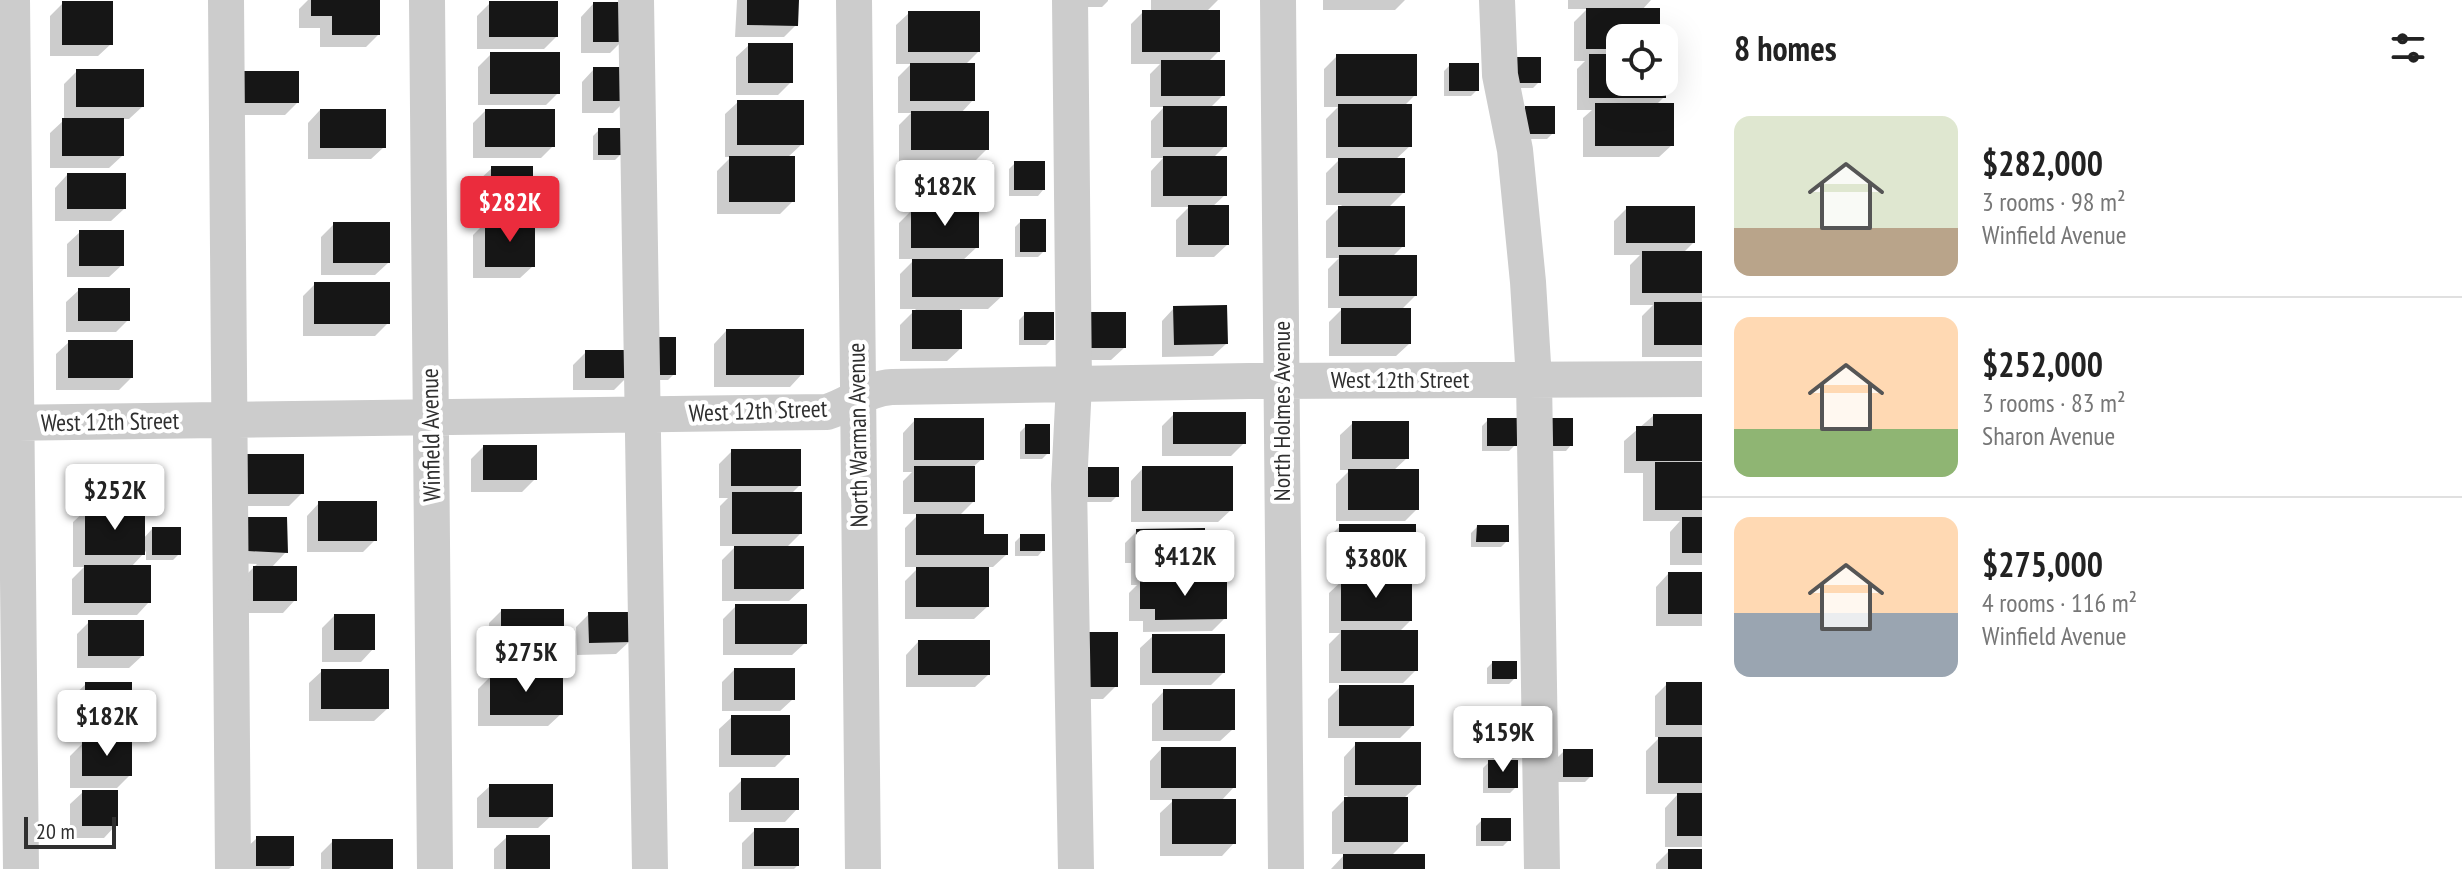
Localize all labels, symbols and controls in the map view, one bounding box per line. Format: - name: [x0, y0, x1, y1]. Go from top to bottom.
- map controls: [1606, 24, 1678, 96]
- button: locate: [1606, 24, 1678, 96]
- text: 8 homes: [1734, 26, 1837, 70]
- icon: filters: [2386, 26, 2430, 70]
- text: $282,000: [1982, 141, 2103, 185]
- icon: home: [1798, 148, 1894, 244]
- pin: $182K: [889, 160, 1001, 228]
- text: $182K: [913, 169, 977, 202]
- pin: $282K: [454, 176, 566, 244]
- text: $282K: [478, 185, 542, 218]
- text: 3 rooms · 98 m²: [1982, 185, 2126, 218]
- text: Winfield Avenue: [1982, 218, 2127, 251]
- street label: North Holmes Avenue: [1266, 321, 1297, 501]
- street label: North Warman Avenue: [840, 342, 875, 528]
- text: $252,000: [1982, 342, 2103, 386]
- icon: home: [1798, 349, 1894, 445]
- street label: West 12th Street: [1331, 364, 1470, 395]
- street label: Winfield Avenue: [414, 368, 447, 502]
- text: 3 rooms · 83 m²: [1982, 386, 2126, 419]
- street label: West 12th Street: [688, 393, 828, 428]
- street label: West 12th Street: [40, 405, 180, 438]
- text: Sharon Avenue: [1982, 419, 2115, 452]
- pin: $252K: [59, 464, 171, 532]
- text: $252K: [83, 473, 147, 506]
- pin: $412K: [1129, 530, 1241, 598]
- pin: $380K: [1320, 532, 1432, 600]
- text: $412K: [1153, 539, 1217, 572]
- text: $380K: [1344, 541, 1408, 574]
- text: $275,000: [1982, 542, 2103, 586]
- icon: home: [1798, 549, 1894, 645]
- text: 4 rooms · 116 m²: [1982, 586, 2137, 619]
- text: Winfield Avenue: [1982, 619, 2127, 652]
- pin: $275K: [470, 626, 582, 694]
- text: $275K: [494, 635, 558, 668]
- pin: $182K: [51, 690, 163, 758]
- text: $182K: [75, 699, 139, 732]
- pin: $159K: [1447, 706, 1559, 774]
- text: $159K: [1471, 715, 1535, 748]
- scale bar: [24, 813, 116, 849]
- text: 20 m: [36, 817, 75, 845]

